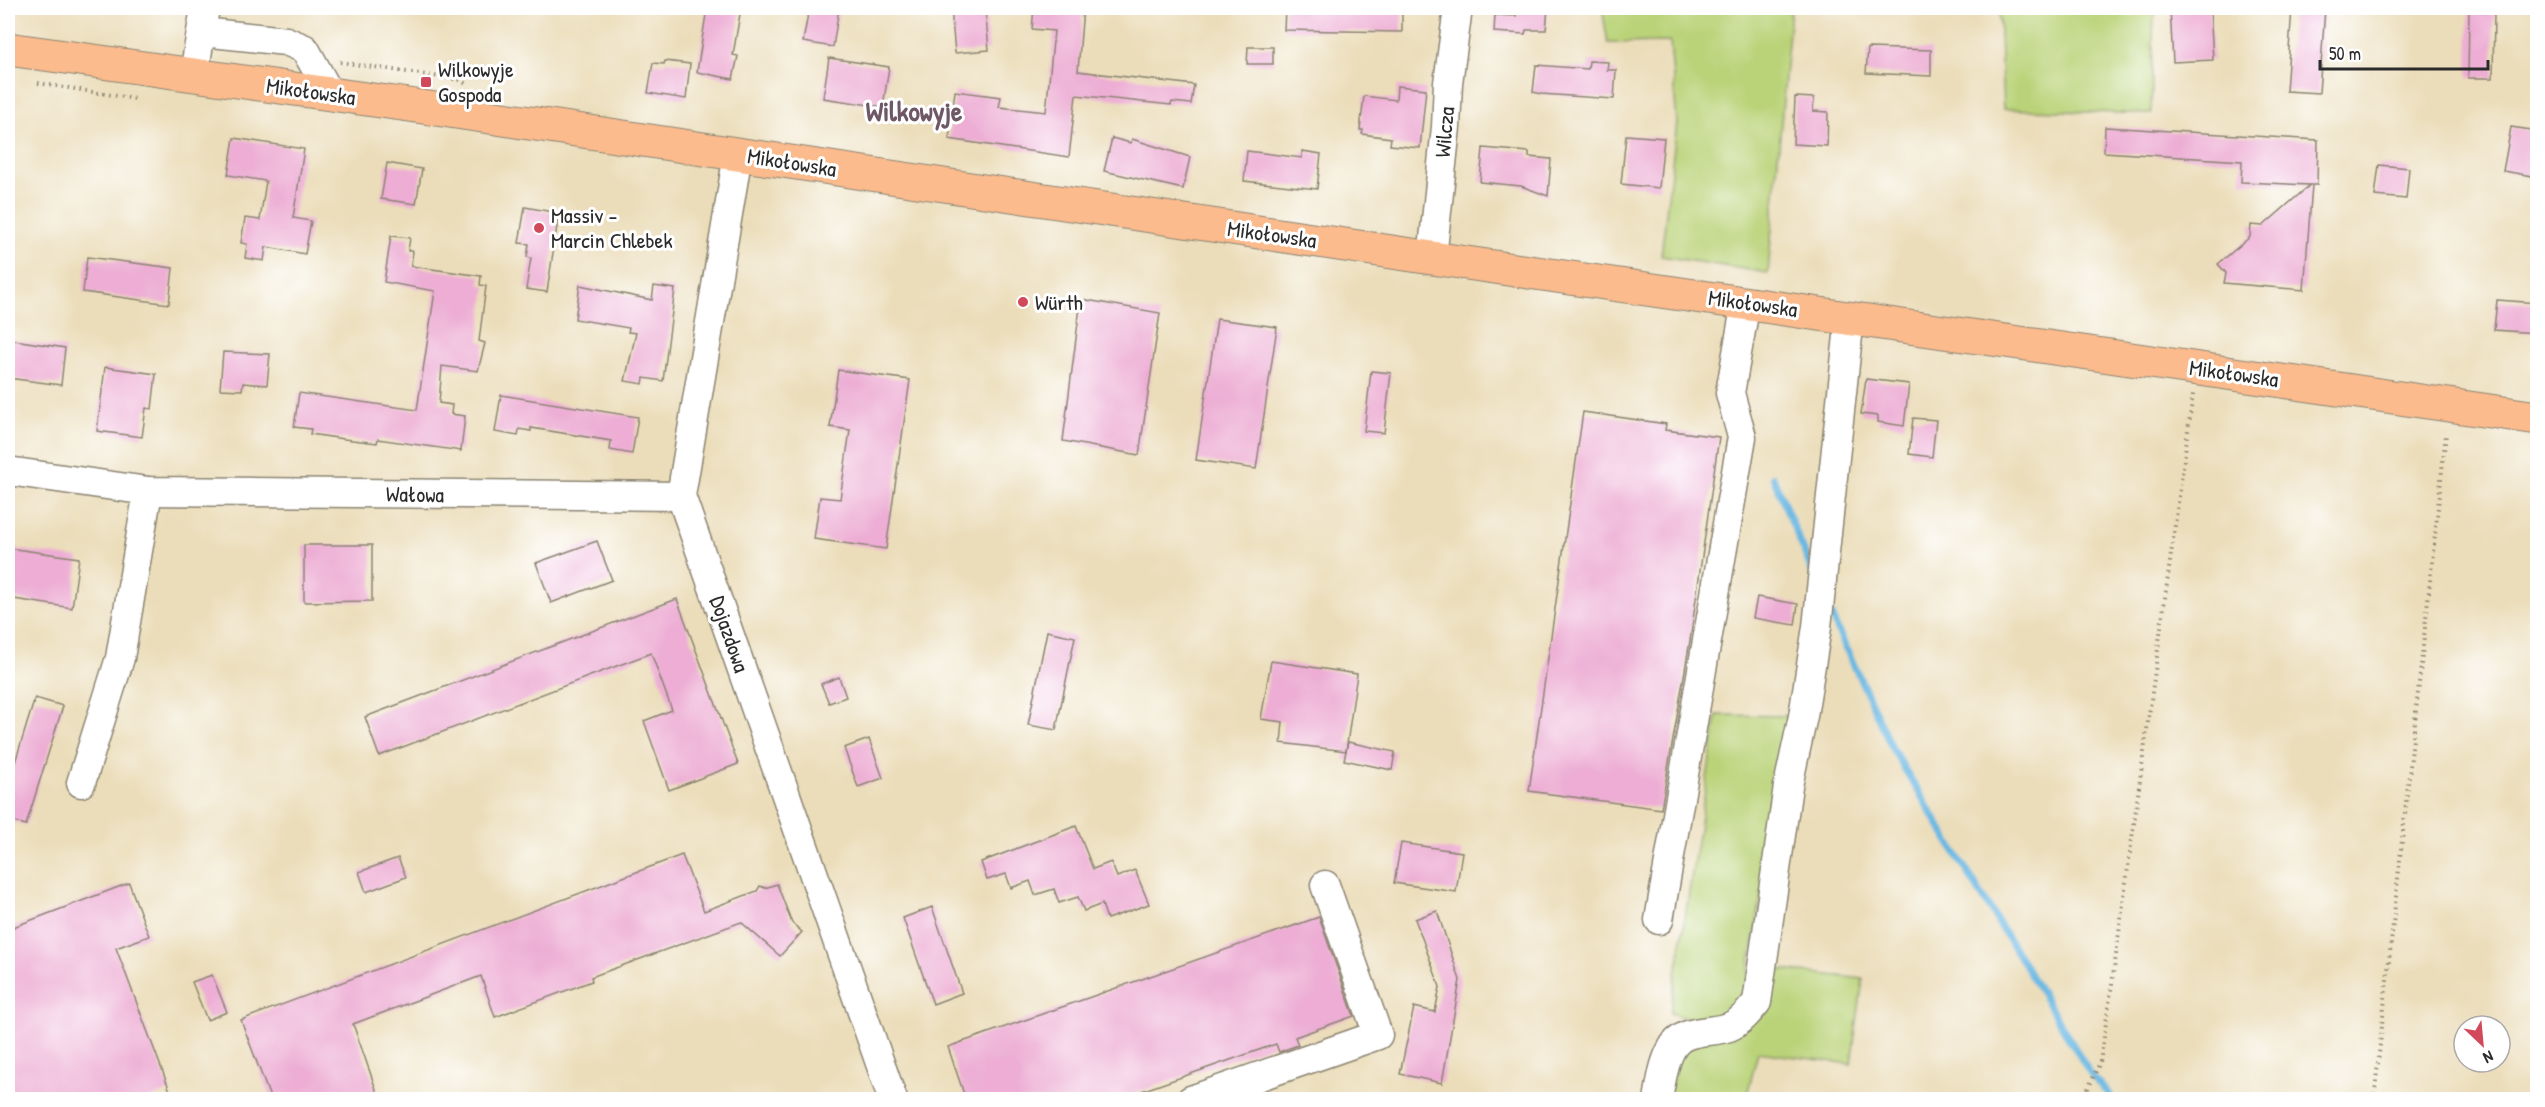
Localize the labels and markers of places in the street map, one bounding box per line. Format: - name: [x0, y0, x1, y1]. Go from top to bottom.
- place label: Wilkowyje Gospoda: [438, 54, 514, 109]
- marker: Wilkowyje Gospoda: [419, 75, 433, 89]
- place label: Massiv - Marcin Chlebek: [551, 200, 673, 255]
- marker: Massiv - Marcin Chlebek: [532, 221, 546, 235]
- place label: Würth: [1035, 287, 1083, 317]
- marker: Würth: [1016, 295, 1030, 309]

